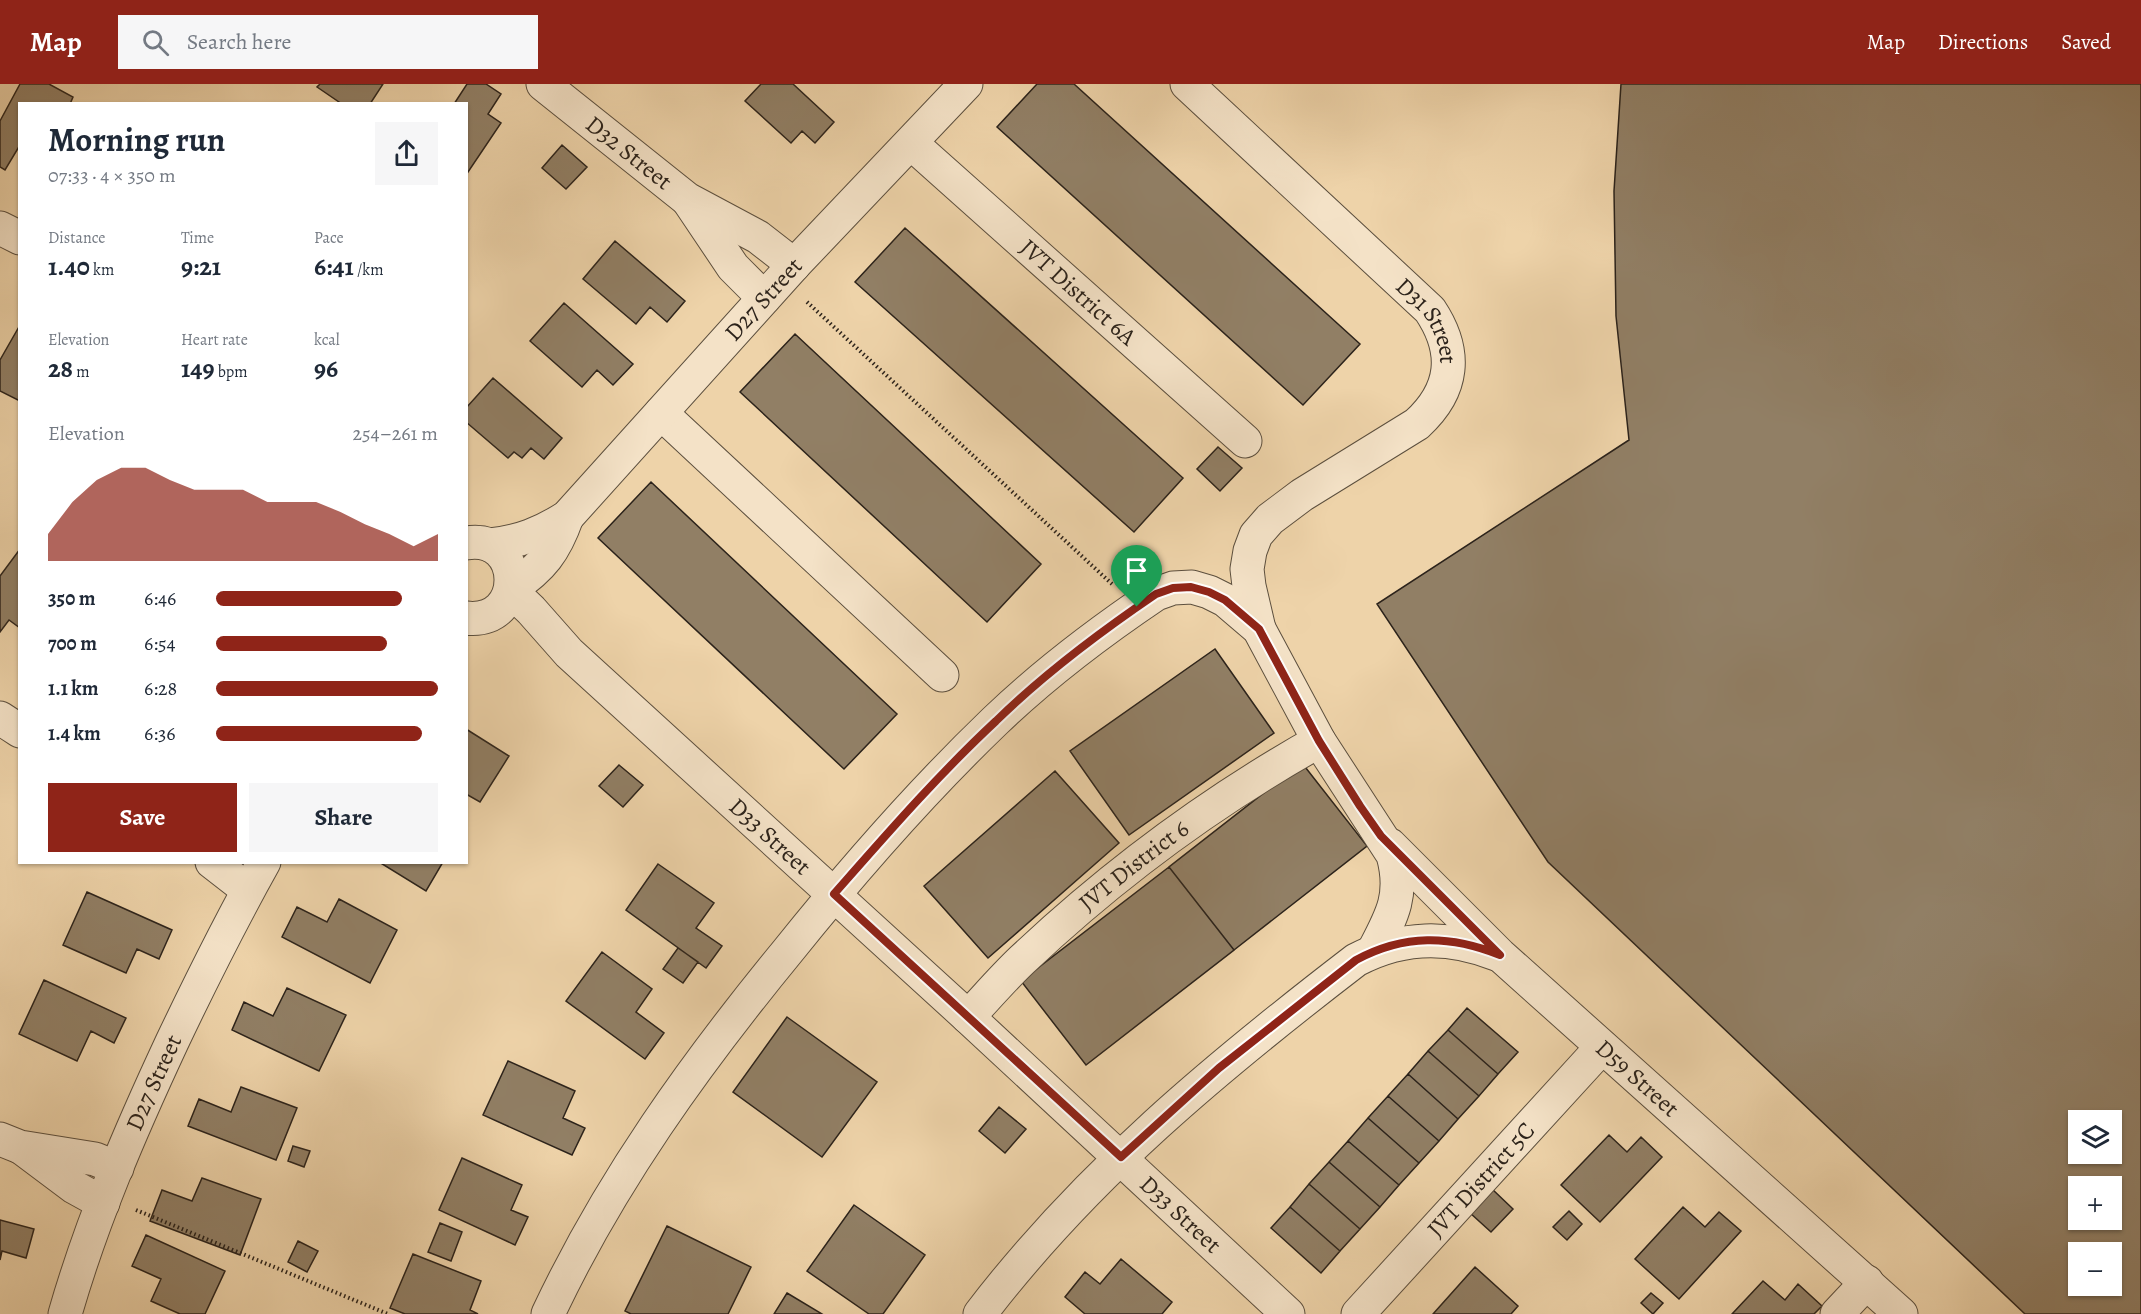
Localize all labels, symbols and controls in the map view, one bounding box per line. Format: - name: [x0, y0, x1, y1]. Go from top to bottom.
- search box: [118, 15, 538, 69]
- text: Map: [30, 23, 82, 61]
- icon: search: [139, 26, 172, 59]
- text: Search here: [187, 27, 291, 57]
- text: Map: [1867, 28, 1905, 56]
- text: Directions: [1938, 28, 2028, 56]
- text: Saved: [2061, 28, 2111, 56]
- street label: D32 Street: [579, 108, 679, 197]
- text: Morning run: [48, 117, 225, 162]
- button: share: [375, 122, 438, 185]
- text: 07:33 · 4 × 350 m: [48, 162, 176, 189]
- text: Distance: [48, 227, 105, 249]
- text: Time: [181, 227, 214, 249]
- text: Pace: [314, 227, 344, 249]
- street label: JVT District 6A: [1013, 232, 1144, 353]
- text: 1.40: [48, 249, 90, 284]
- text: 9:21: [181, 249, 221, 284]
- text: 6:41: [314, 249, 354, 284]
- street label: D27 Street: [717, 250, 809, 348]
- text: km: [90, 259, 114, 281]
- text: /km: [354, 259, 384, 281]
- street label: D31 Street: [1389, 270, 1464, 364]
- text: Elevation: [48, 329, 109, 351]
- text: Heart rate: [181, 329, 248, 351]
- text: kcal: [314, 329, 340, 351]
- text: 28: [48, 351, 73, 386]
- text: 149: [181, 351, 215, 386]
- text: 96: [314, 351, 338, 386]
- text: m: [73, 361, 90, 383]
- text: bpm: [215, 361, 248, 383]
- text: Elevation: [48, 420, 125, 447]
- text: 254–261 m: [353, 420, 438, 447]
- pin: [1111, 545, 1162, 607]
- icon: arrive: [1120, 554, 1153, 587]
- text: 350 m: [48, 585, 95, 612]
- text: 6:46: [144, 585, 176, 612]
- text: 700 m: [48, 630, 97, 657]
- text: 6:54: [144, 630, 176, 657]
- text: 1.1 km: [48, 675, 98, 702]
- text: 6:28: [144, 675, 177, 702]
- text: 1.4 km: [48, 720, 101, 747]
- text: 6:36: [144, 720, 176, 747]
- button: Save: [48, 783, 237, 852]
- button: Share: [249, 783, 438, 852]
- street label: D33 Street: [722, 791, 818, 882]
- street label: JVT District 6: [1072, 812, 1195, 918]
- street label: D27 Street: [118, 1029, 189, 1136]
- street label: D59 Street: [1589, 1032, 1686, 1124]
- map controls: [2068, 1110, 2122, 1296]
- button: layers: [2068, 1110, 2122, 1164]
- street label: JVT District 5C: [1420, 1115, 1542, 1244]
- street label: D33 Street: [1133, 1168, 1228, 1260]
- button: +: [2068, 1176, 2122, 1230]
- button: −: [2068, 1242, 2122, 1296]

